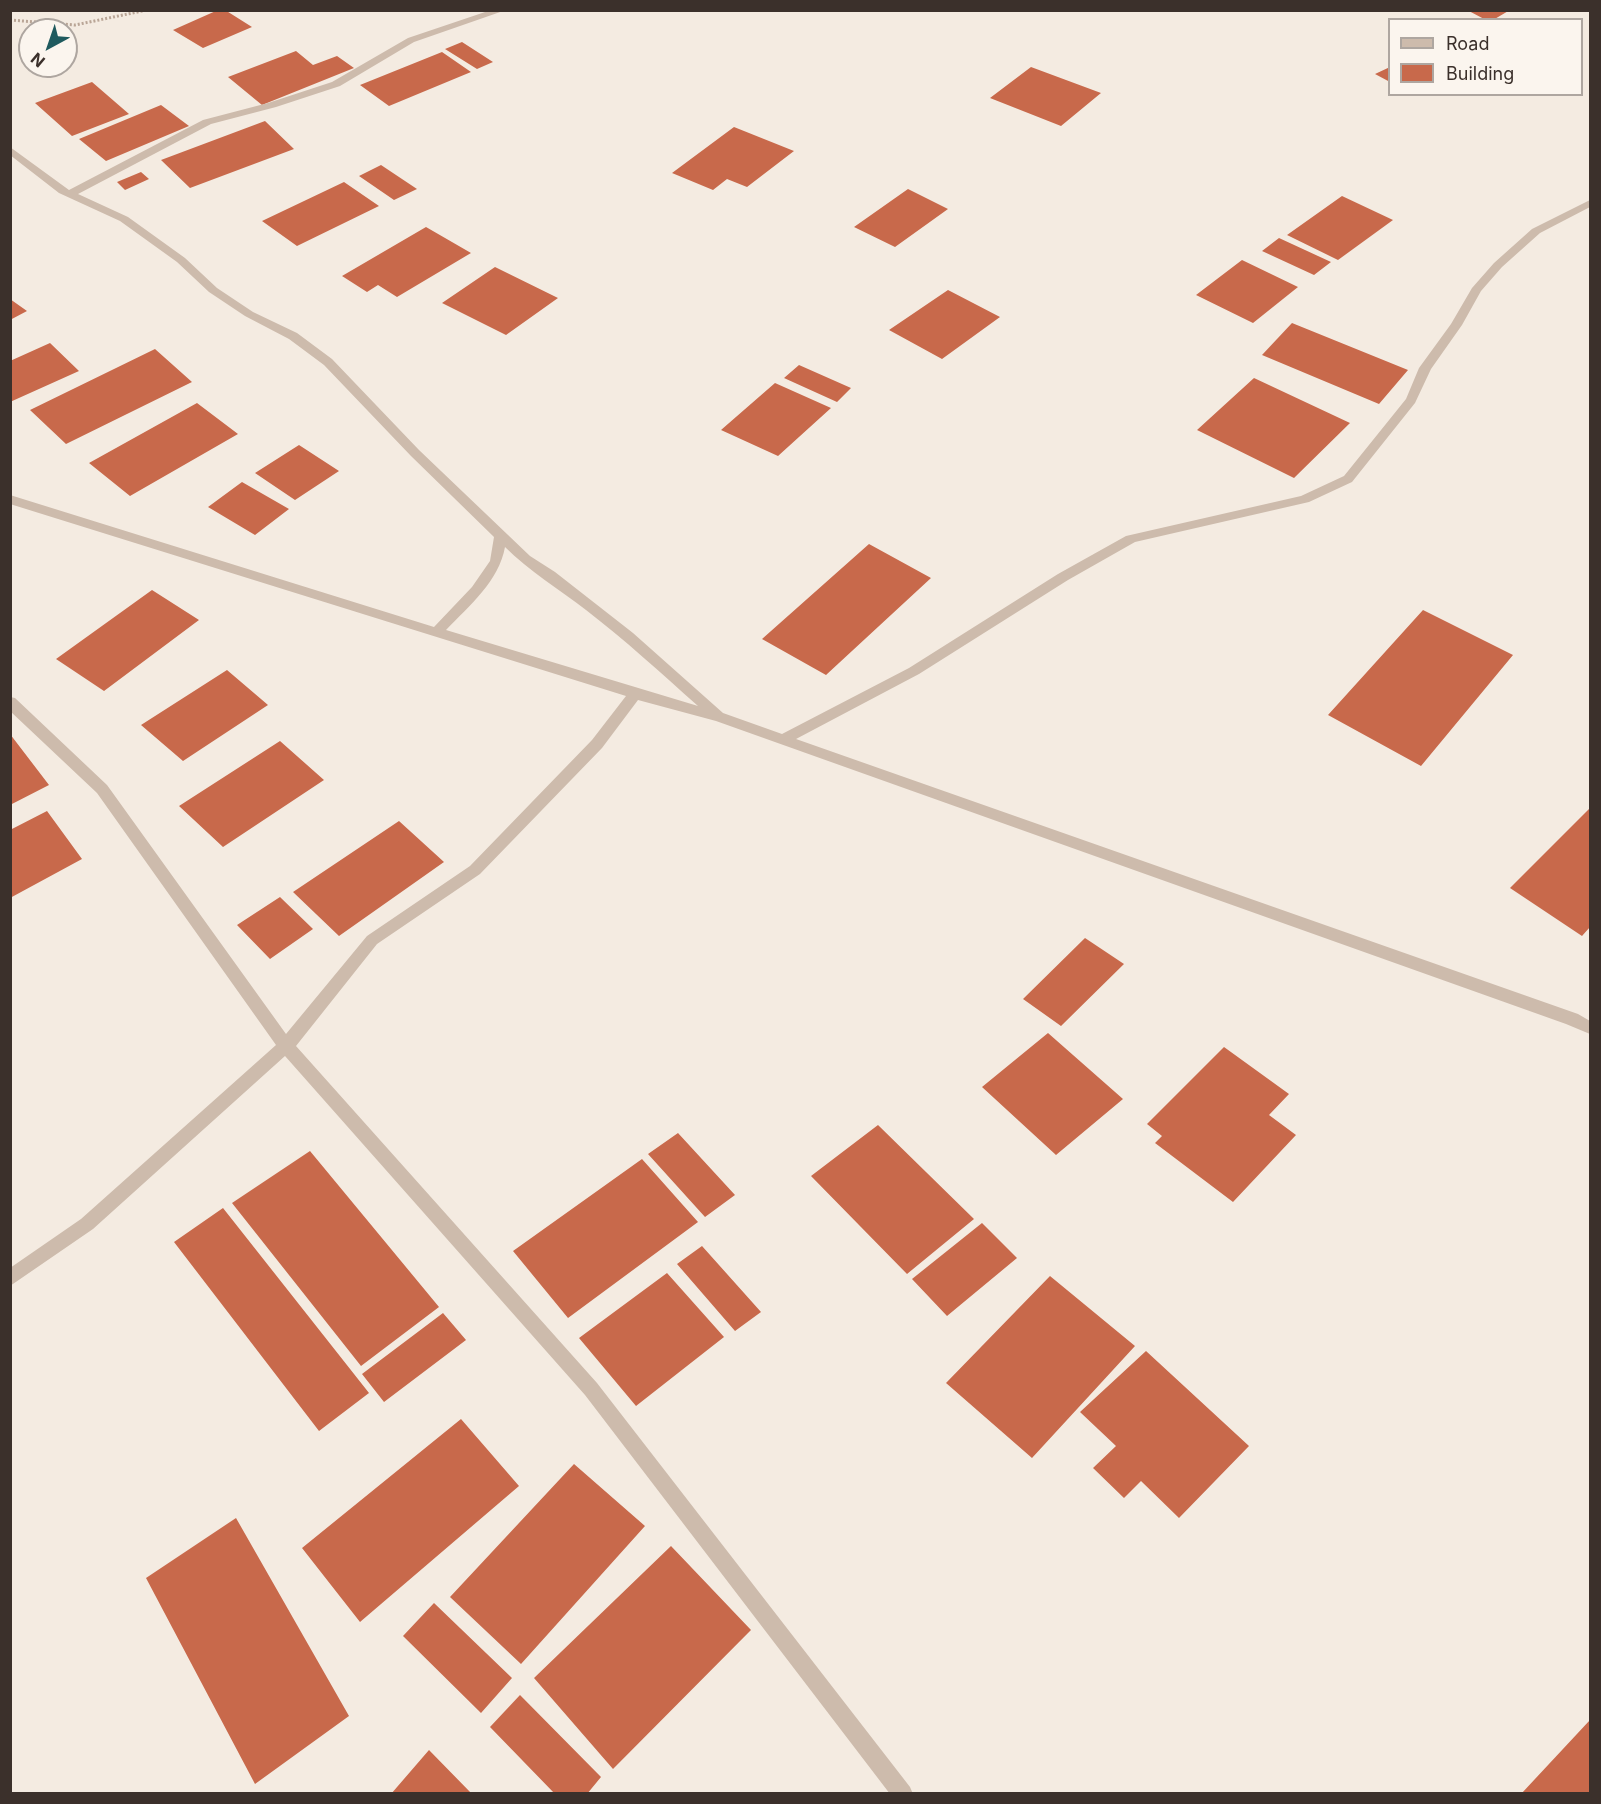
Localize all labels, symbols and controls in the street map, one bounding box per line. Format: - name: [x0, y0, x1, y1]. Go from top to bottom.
- north arrow: [18, 18, 78, 78]
- legend: [1388, 18, 1583, 96]
- text: Road: [1446, 33, 1489, 54]
- text: N: [27, 49, 49, 72]
- text: Building: [1446, 63, 1514, 84]

